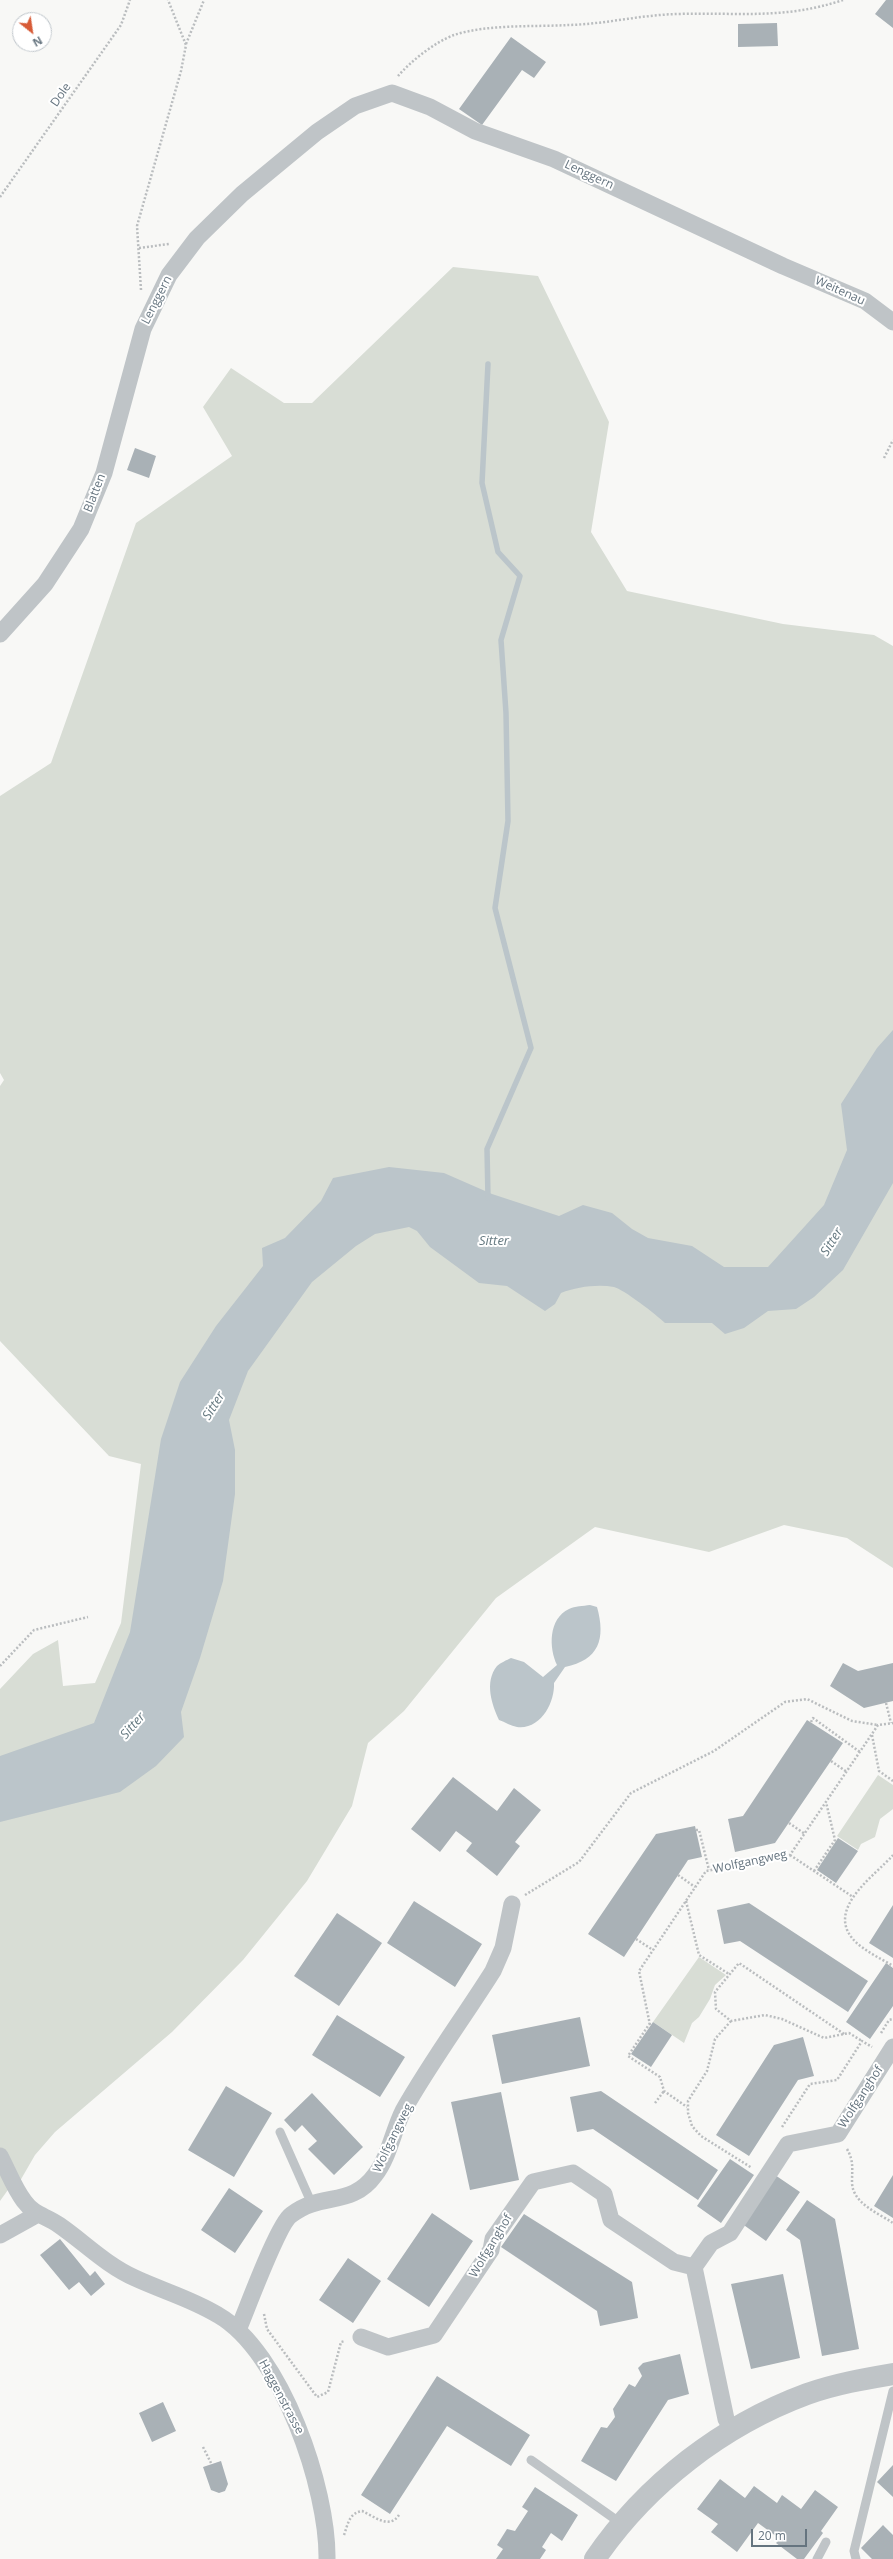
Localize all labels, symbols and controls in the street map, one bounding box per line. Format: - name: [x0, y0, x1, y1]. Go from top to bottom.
- north arrow: [12, 12, 52, 52]
- text: N: [30, 33, 45, 51]
- street label: Dole: [48, 80, 74, 110]
- street label: Lenggern: [562, 157, 616, 193]
- street label: Lenggern: [139, 273, 175, 327]
- street label: Weitenau: [813, 274, 867, 308]
- street label: Blatten: [81, 472, 109, 514]
- water label: Sitter: [817, 1225, 847, 1259]
- water label: Sitter: [479, 1233, 509, 1249]
- water label: Sitter: [199, 1389, 229, 1423]
- water label: Sitter: [117, 1710, 149, 1742]
- street label: Wolfgangweg: [712, 1847, 788, 1877]
- street label: Wolfganghof: [836, 2063, 886, 2131]
- street label: Wolfgangweg: [370, 2101, 416, 2175]
- street label: Wolfganghof: [467, 2212, 515, 2280]
- street label: Haggenstrasse: [255, 2357, 307, 2437]
- scale bar: [753, 2521, 809, 2547]
- text: 20 m: [758, 2527, 786, 2544]

